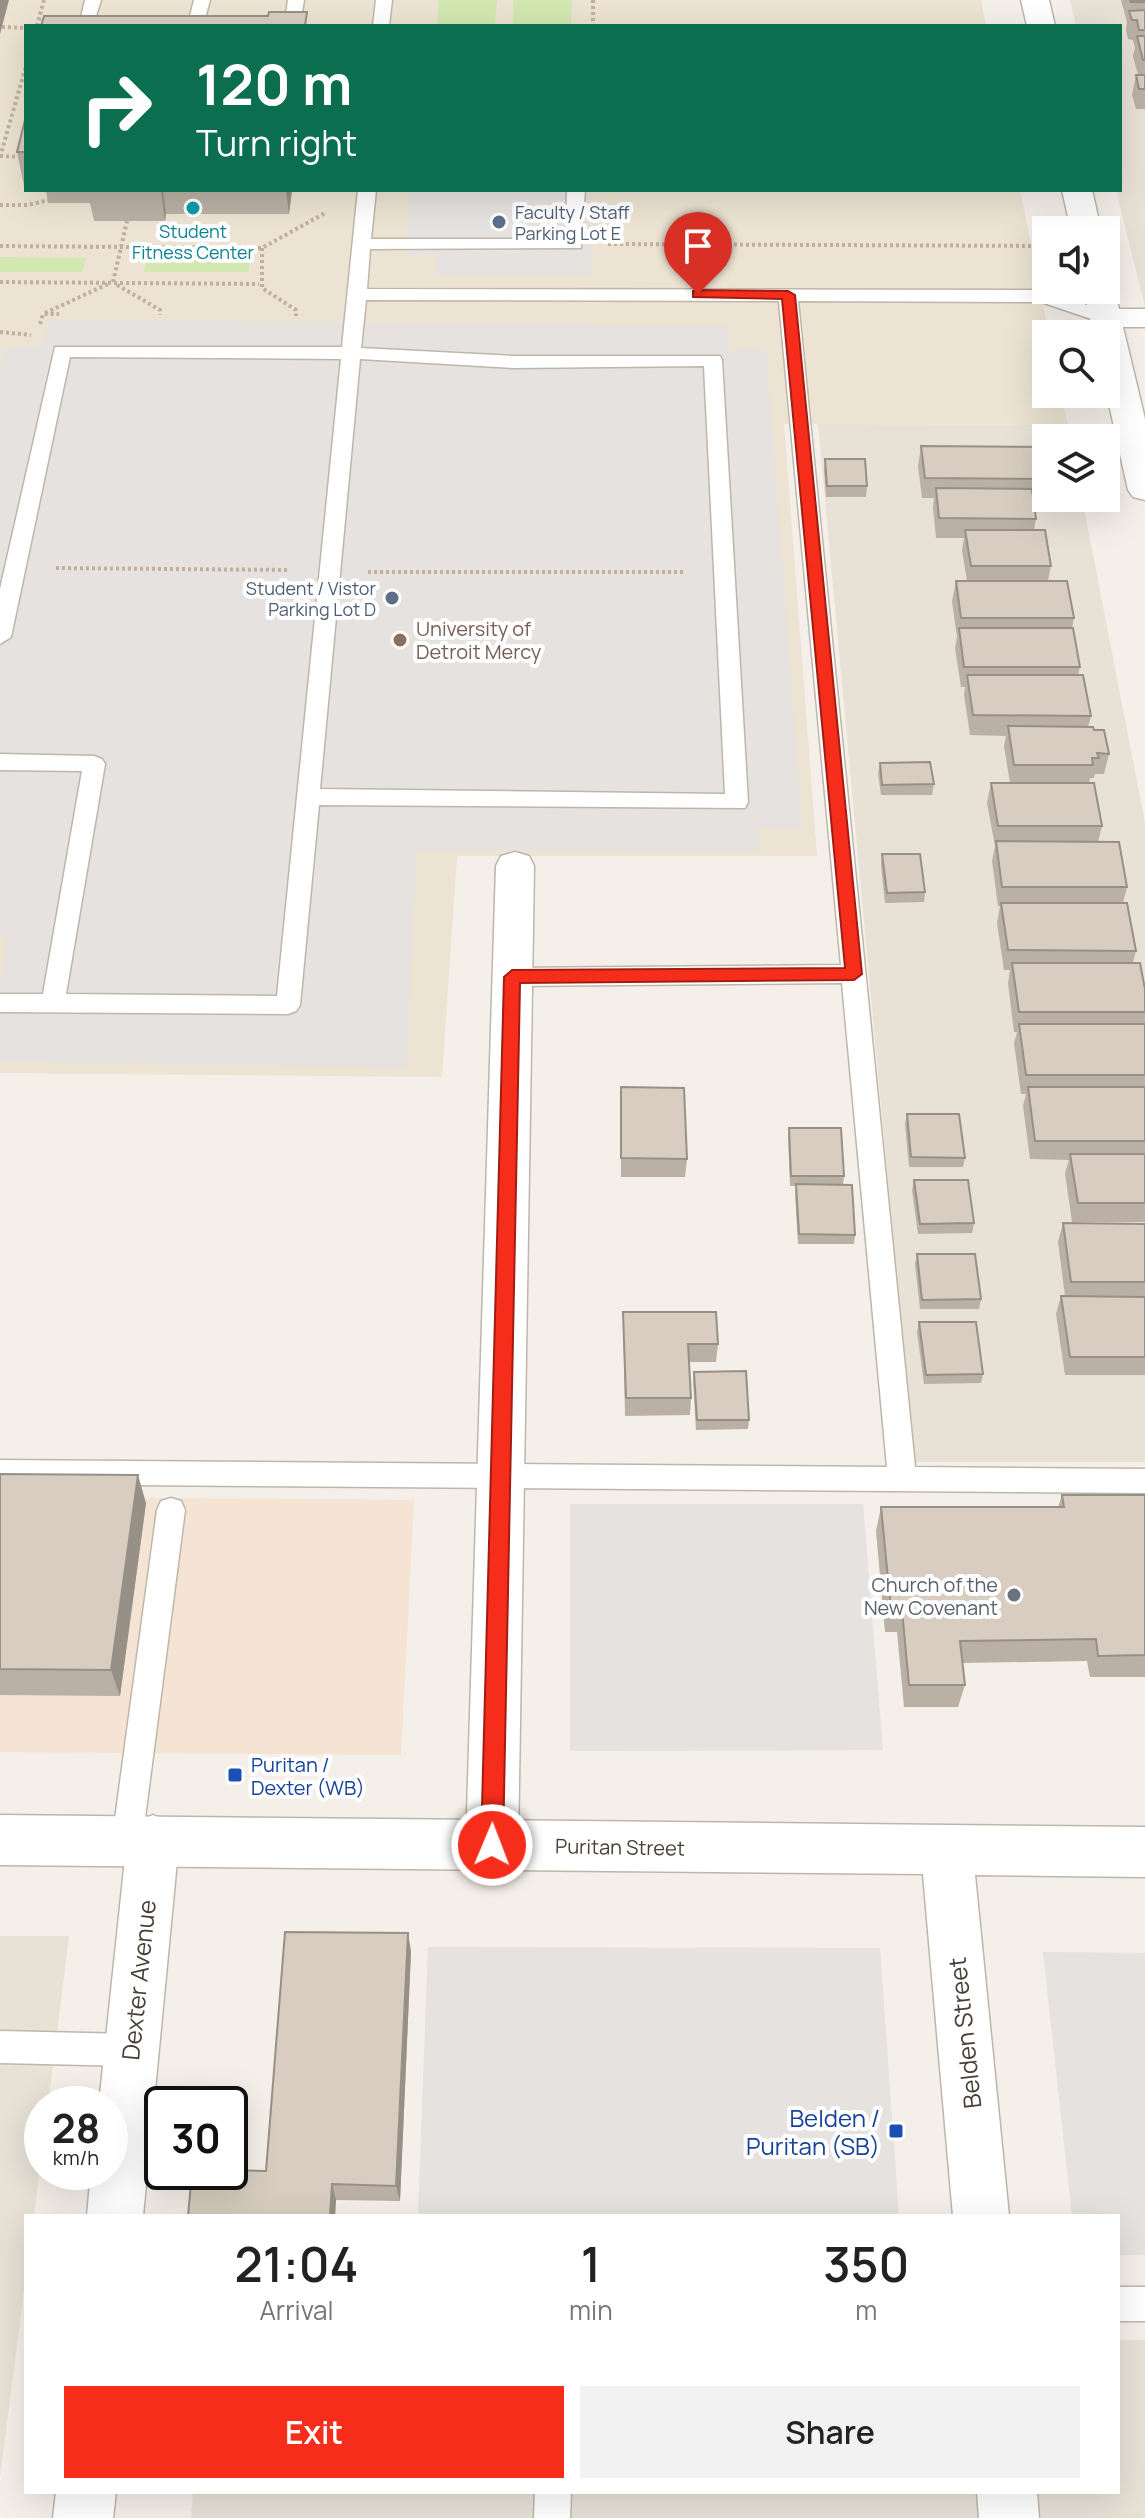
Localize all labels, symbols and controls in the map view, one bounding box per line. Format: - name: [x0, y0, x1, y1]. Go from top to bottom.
- text: 120 m: [196, 45, 352, 122]
- icon: right: [64, 56, 168, 160]
- text: Turn right: [196, 118, 357, 167]
- marker: Student Fitness Center: [184, 199, 202, 217]
- place label: Faculty / Staff Parking Lot E: [515, 200, 629, 245]
- pin: [664, 212, 732, 294]
- marker: Faculty / Staff Parking Lot E: [490, 213, 508, 231]
- map controls: [1032, 216, 1120, 512]
- button: sound: [1032, 216, 1120, 304]
- place label: Student Fitness Center: [132, 219, 254, 264]
- icon: arrive: [676, 224, 720, 268]
- button: search: [1032, 320, 1120, 408]
- button: layers: [1032, 424, 1120, 512]
- place label: Student / Vistor Parking Lot D: [246, 576, 377, 621]
- marker: Student / Vistor Parking Lot D: [383, 589, 401, 607]
- place label: University of Detroit Mercy: [416, 615, 542, 665]
- marker: University of Detroit Mercy: [391, 631, 409, 649]
- place label: Church of the New Covenant: [864, 1571, 998, 1621]
- marker: Church of the New Covenant: [1005, 1586, 1023, 1604]
- place label: Puritan / Dexter (WB): [251, 1751, 365, 1801]
- marker: Puritan / Dexter (WB): [226, 1766, 244, 1784]
- position arrow: [450, 1803, 534, 1887]
- street label: Puritan Street: [555, 1832, 685, 1862]
- street label: Dexter Avenue: [113, 1898, 163, 2062]
- street label: Belden Street: [940, 1956, 988, 2110]
- speed limit sign: 30: [144, 2086, 248, 2190]
- text: 28: [52, 2100, 100, 2155]
- place label: Belden / Puritan (SB): [746, 2101, 880, 2162]
- marker: Belden / Puritan (SB): [887, 2122, 905, 2140]
- text: km/h: [53, 2144, 99, 2171]
- text: 21:04: [235, 2231, 358, 2296]
- text: 1: [581, 2231, 601, 2296]
- text: 350: [823, 2231, 909, 2296]
- text: Arrival: [259, 2292, 334, 2328]
- text: min: [569, 2292, 613, 2328]
- text: m: [855, 2292, 877, 2328]
- button: Exit: [64, 2386, 564, 2478]
- button: Share: [580, 2386, 1080, 2478]

